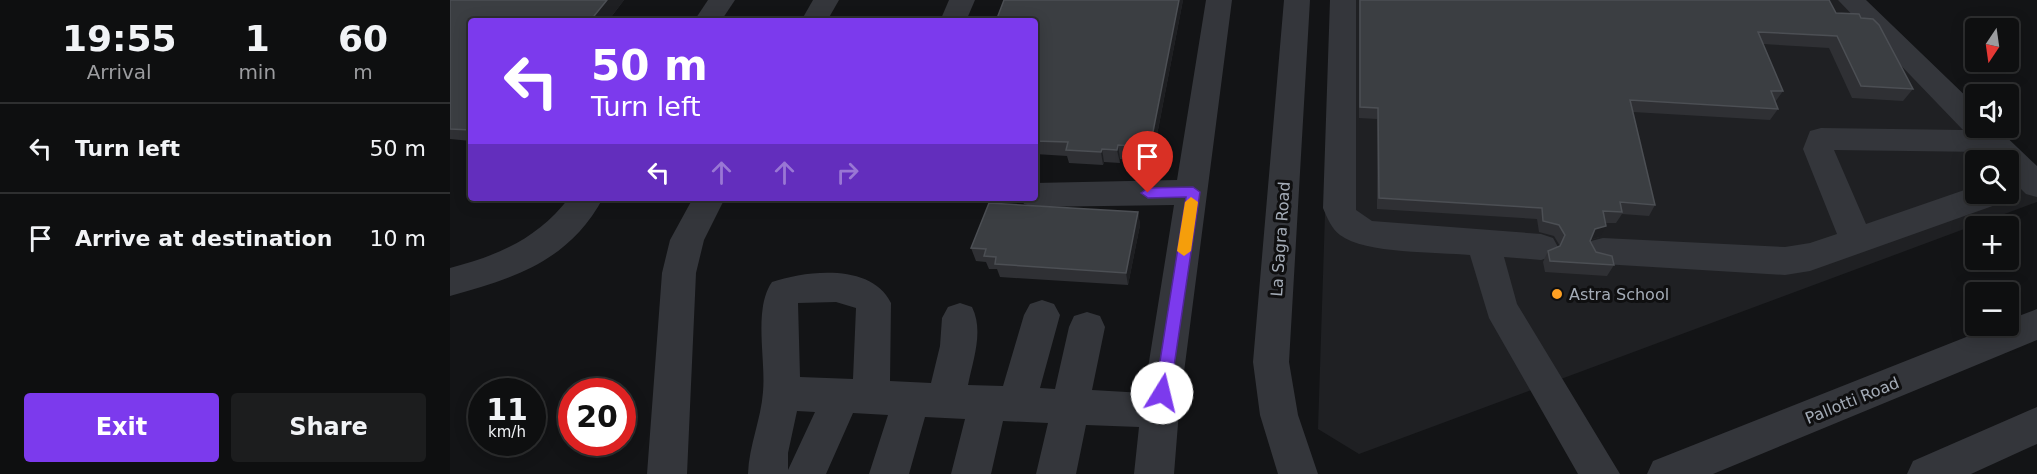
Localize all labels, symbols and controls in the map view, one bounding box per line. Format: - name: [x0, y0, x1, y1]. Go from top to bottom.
- text: 19:55: [62, 18, 176, 59]
- text: 1: [245, 18, 270, 59]
- text: 60: [338, 18, 388, 59]
- north arrow: [1965, 18, 2019, 72]
- map controls: [1965, 18, 2019, 336]
- text: 50 m: [591, 41, 708, 90]
- icon: left: [492, 42, 570, 120]
- text: Arrival: [87, 60, 152, 84]
- text: min: [238, 60, 276, 84]
- text: m: [353, 60, 373, 84]
- button: sound: [1965, 84, 2019, 138]
- text: Turn left: [591, 91, 701, 122]
- pin: [1122, 131, 1173, 193]
- icon: left: [24, 132, 57, 165]
- text: Turn left: [75, 136, 180, 161]
- text: 50 m: [370, 136, 426, 161]
- icon: arrive: [1131, 140, 1164, 173]
- button: search: [1965, 150, 2019, 204]
- icon: left: [642, 156, 675, 189]
- icon: ahead: [705, 156, 738, 189]
- icon: ahead: [768, 156, 801, 189]
- icon: right: [831, 156, 864, 189]
- street label: La Sagra Road: [1267, 181, 1294, 297]
- button: +: [1965, 216, 2019, 270]
- icon: arrive: [24, 222, 57, 255]
- text: Arrive at destination: [75, 226, 332, 251]
- text: 10 m: [370, 226, 426, 251]
- button: −: [1965, 282, 2019, 336]
- place label: Astra School: [1569, 285, 1669, 304]
- marker: Astra School: [1550, 287, 1564, 301]
- position arrow: [1130, 361, 1194, 425]
- street label: Pallotti Road: [1802, 373, 1902, 428]
- speed limit sign: 20: [558, 378, 636, 456]
- text: 11: [486, 392, 528, 427]
- button: Exit: [24, 393, 219, 462]
- button: Share: [231, 393, 426, 462]
- text: km/h: [488, 423, 526, 441]

